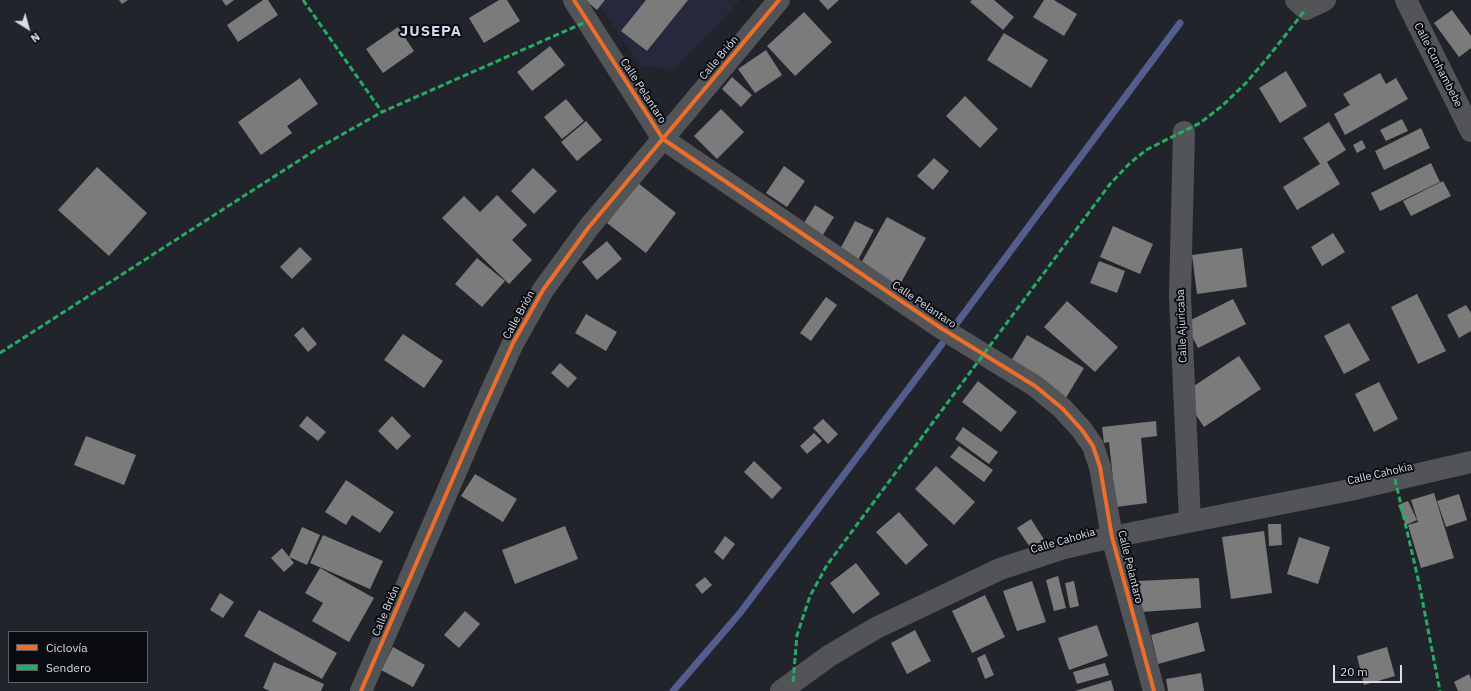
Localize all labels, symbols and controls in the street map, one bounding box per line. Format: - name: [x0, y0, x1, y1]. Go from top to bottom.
- north arrow: [8, 8, 48, 48]
- street label: Calle Cunhambebe: [1411, 21, 1465, 109]
- district label: JUSEPA: [400, 23, 462, 41]
- text: N: [28, 30, 43, 46]
- street label: Calle Brión: [697, 33, 741, 83]
- street label: Calle Pelantaro: [617, 56, 669, 126]
- street label: Calle Pelantaro: [889, 279, 959, 331]
- street label: Calle Brión: [500, 288, 538, 342]
- street label: Calle Ajuricaba: [1174, 289, 1190, 363]
- street label: Calle Cahokia: [1346, 460, 1414, 488]
- street label: Calle Cahokia: [1029, 525, 1097, 557]
- street label: Calle Pelantaro: [1115, 529, 1145, 605]
- street label: Calle Brión: [369, 584, 403, 638]
- legend: [8, 631, 148, 683]
- text: Ciclovía: [46, 640, 88, 655]
- scale bar: [1335, 657, 1404, 683]
- text: Sendero: [46, 660, 91, 675]
- text: 20 m: [1340, 664, 1368, 679]

